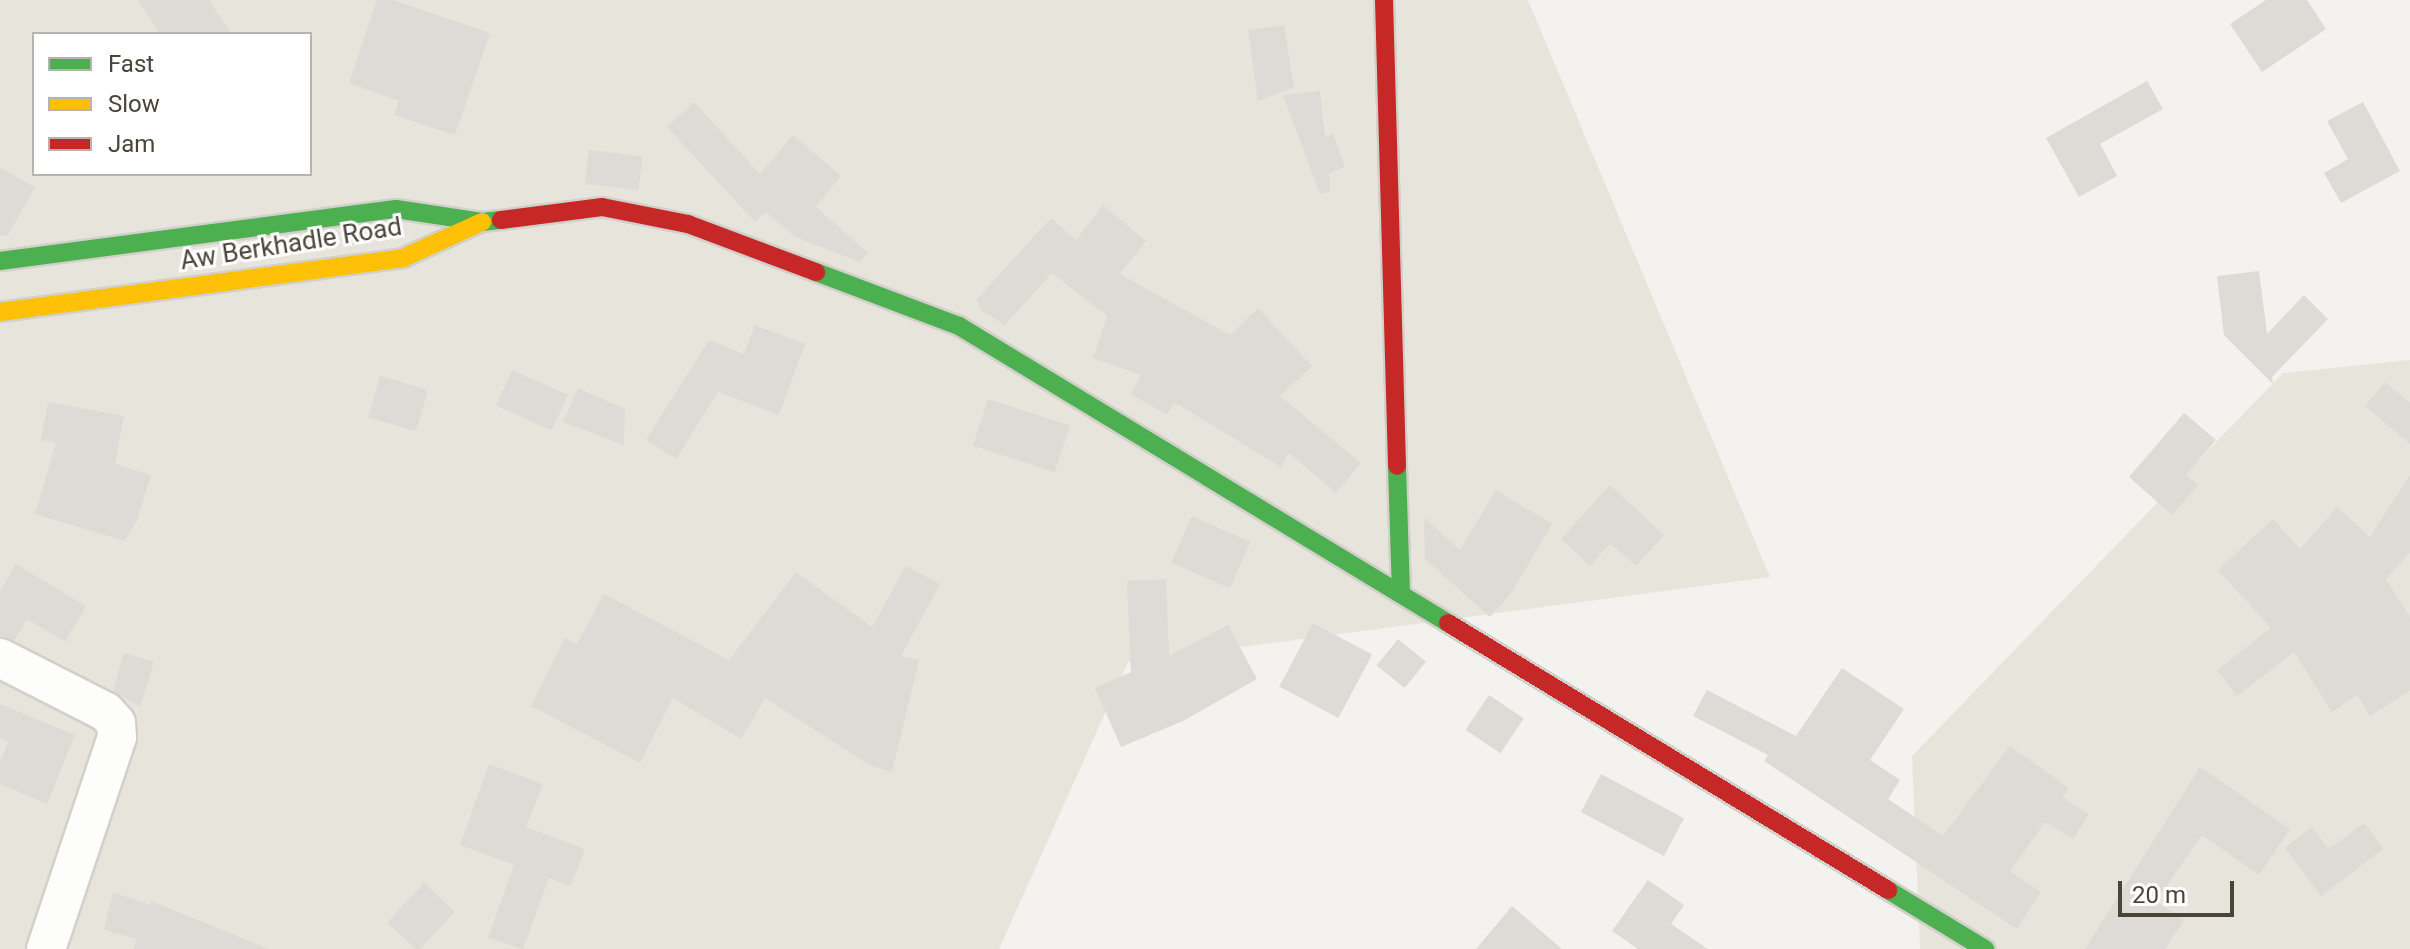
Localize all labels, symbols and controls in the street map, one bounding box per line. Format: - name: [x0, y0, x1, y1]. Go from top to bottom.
- legend: [32, 32, 312, 176]
- text: Fast: [108, 50, 154, 78]
- text: Slow: [108, 90, 160, 118]
- text: Jam: [108, 130, 155, 158]
- street label: Aw Berkhadle Road: [178, 211, 404, 277]
- scale bar: [2122, 865, 2238, 915]
- text: 20 m: [2132, 881, 2186, 909]

